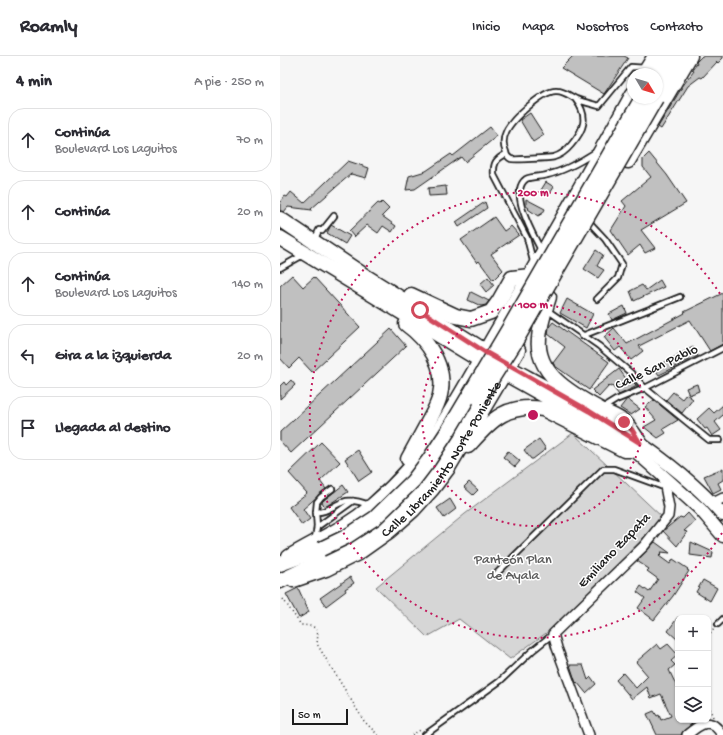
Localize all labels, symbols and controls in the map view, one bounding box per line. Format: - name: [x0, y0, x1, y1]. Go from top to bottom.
- text: Roamly: [20, 16, 77, 39]
- text: Inicio: [472, 19, 500, 36]
- text: Mapa: [522, 19, 554, 36]
- text: Nosotros: [576, 19, 628, 36]
- text: Contacto: [650, 19, 703, 36]
- north arrow: [627, 68, 663, 104]
- text: 4 min: [16, 72, 52, 92]
- text: A pie · 250 m: [194, 75, 264, 90]
- text: Continúa: [55, 124, 110, 142]
- icon: ahead: [17, 129, 39, 151]
- text: 70 m: [237, 133, 263, 148]
- text: Boulevard Los Laguitos: [55, 142, 177, 157]
- text: 200 m: [518, 187, 549, 201]
- icon: ahead: [17, 201, 39, 223]
- text: Continúa: [55, 203, 110, 221]
- text: 20 m: [237, 205, 263, 220]
- text: Continúa: [55, 268, 110, 286]
- icon: ahead: [17, 273, 39, 295]
- text: 140 m: [232, 277, 263, 292]
- text: Boulevard Los Laguitos: [55, 286, 177, 301]
- text: 100 m: [517, 299, 548, 313]
- route start: [411, 301, 429, 319]
- street label: Calle San Pablo: [613, 341, 701, 395]
- icon: left: [17, 345, 39, 367]
- text: Gira a la izquierda: [55, 347, 171, 365]
- text: 20 m: [237, 349, 263, 364]
- street label: Calle Libramiento Norte Poniente: [378, 378, 506, 542]
- centre of rings: [526, 408, 540, 422]
- route end: [615, 413, 633, 431]
- icon: arrive: [17, 417, 39, 439]
- text: Llegada al destino: [55, 419, 171, 437]
- street label: Emiliano Zapata: [575, 509, 656, 592]
- park label: Panteón Plan de Ayala: [473, 552, 552, 585]
- map controls: [675, 615, 711, 723]
- button: +: [675, 615, 711, 651]
- button: −: [675, 651, 711, 687]
- button: layers: [675, 687, 711, 723]
- scale bar: [292, 707, 348, 726]
- text: 50 m: [298, 710, 320, 722]

